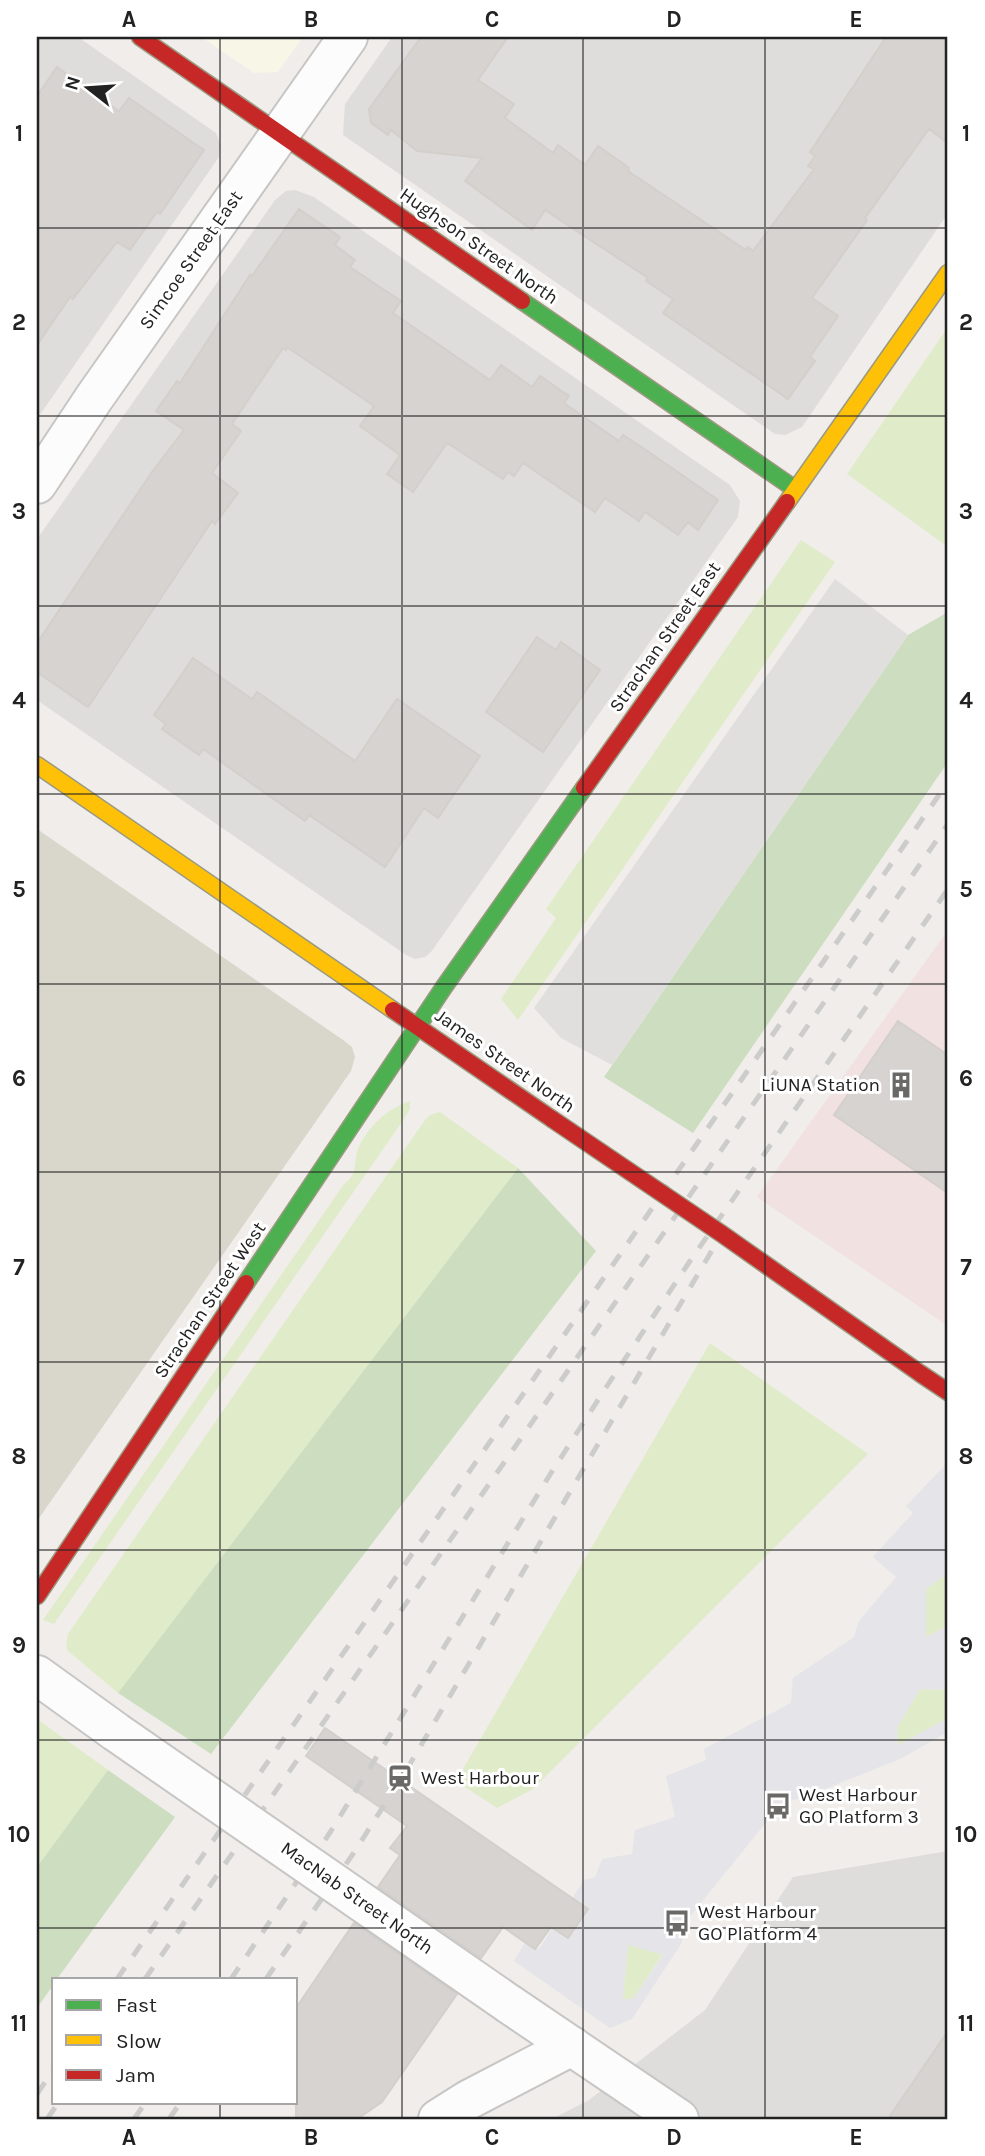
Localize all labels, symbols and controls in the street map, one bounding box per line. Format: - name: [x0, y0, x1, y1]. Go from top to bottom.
- text: A: [122, 6, 136, 33]
- text: B: [304, 6, 318, 33]
- text: C: [485, 6, 499, 33]
- text: D: [666, 6, 682, 33]
- text: E: [849, 6, 863, 33]
- north arrow: [52, 52, 122, 122]
- text: N: [60, 74, 85, 93]
- text: 1: [15, 120, 23, 147]
- text: 1: [962, 120, 970, 147]
- street label: Hughson Street North: [396, 183, 562, 309]
- street label: Simcoe Street East: [135, 186, 247, 334]
- text: 2: [12, 309, 26, 336]
- text: 2: [959, 309, 973, 336]
- text: 3: [12, 498, 26, 525]
- text: 3: [959, 498, 973, 525]
- street label: Strachan Street East: [605, 558, 725, 716]
- text: 4: [12, 687, 26, 714]
- text: 4: [959, 687, 973, 714]
- text: 5: [12, 876, 26, 903]
- text: 5: [959, 876, 973, 903]
- street label: James Street North: [431, 1004, 579, 1118]
- text: 6: [12, 1065, 26, 1092]
- text: 6: [959, 1065, 973, 1092]
- building icon: LiUNA Station: [886, 1070, 916, 1100]
- place label: LiUNA Station: [761, 1074, 880, 1096]
- street label: Strachan Street West: [150, 1218, 270, 1382]
- text: 7: [13, 1254, 25, 1281]
- text: 7: [960, 1254, 972, 1281]
- text: 8: [12, 1443, 26, 1470]
- text: 8: [959, 1443, 973, 1470]
- text: 9: [12, 1632, 26, 1659]
- text: 9: [959, 1632, 973, 1659]
- station icon: West Harbour: [385, 1763, 415, 1793]
- place label: West Harbour: [421, 1767, 539, 1789]
- place label: West Harbour GO Platform 3: [799, 1784, 919, 1828]
- bus stop icon: West Harbour GO Platform 3: [763, 1791, 793, 1821]
- text: 10: [8, 1821, 30, 1848]
- text: 10: [955, 1821, 977, 1848]
- street label: MacNab Street North: [277, 1837, 437, 1959]
- place label: West Harbour GO Platform 4: [698, 1901, 817, 1945]
- bus stop icon: West Harbour GO Platform 4: [662, 1908, 692, 1938]
- legend: [52, 1978, 298, 2104]
- text: Fast: [116, 1993, 157, 2017]
- text: 11: [11, 2010, 27, 2037]
- text: 11: [958, 2010, 974, 2037]
- text: Slow: [116, 2029, 161, 2053]
- text: Jam: [116, 2063, 156, 2087]
- text: A: [122, 2124, 136, 2151]
- text: B: [304, 2124, 318, 2151]
- text: C: [485, 2124, 499, 2151]
- text: D: [666, 2124, 682, 2151]
- text: E: [849, 2124, 863, 2151]

